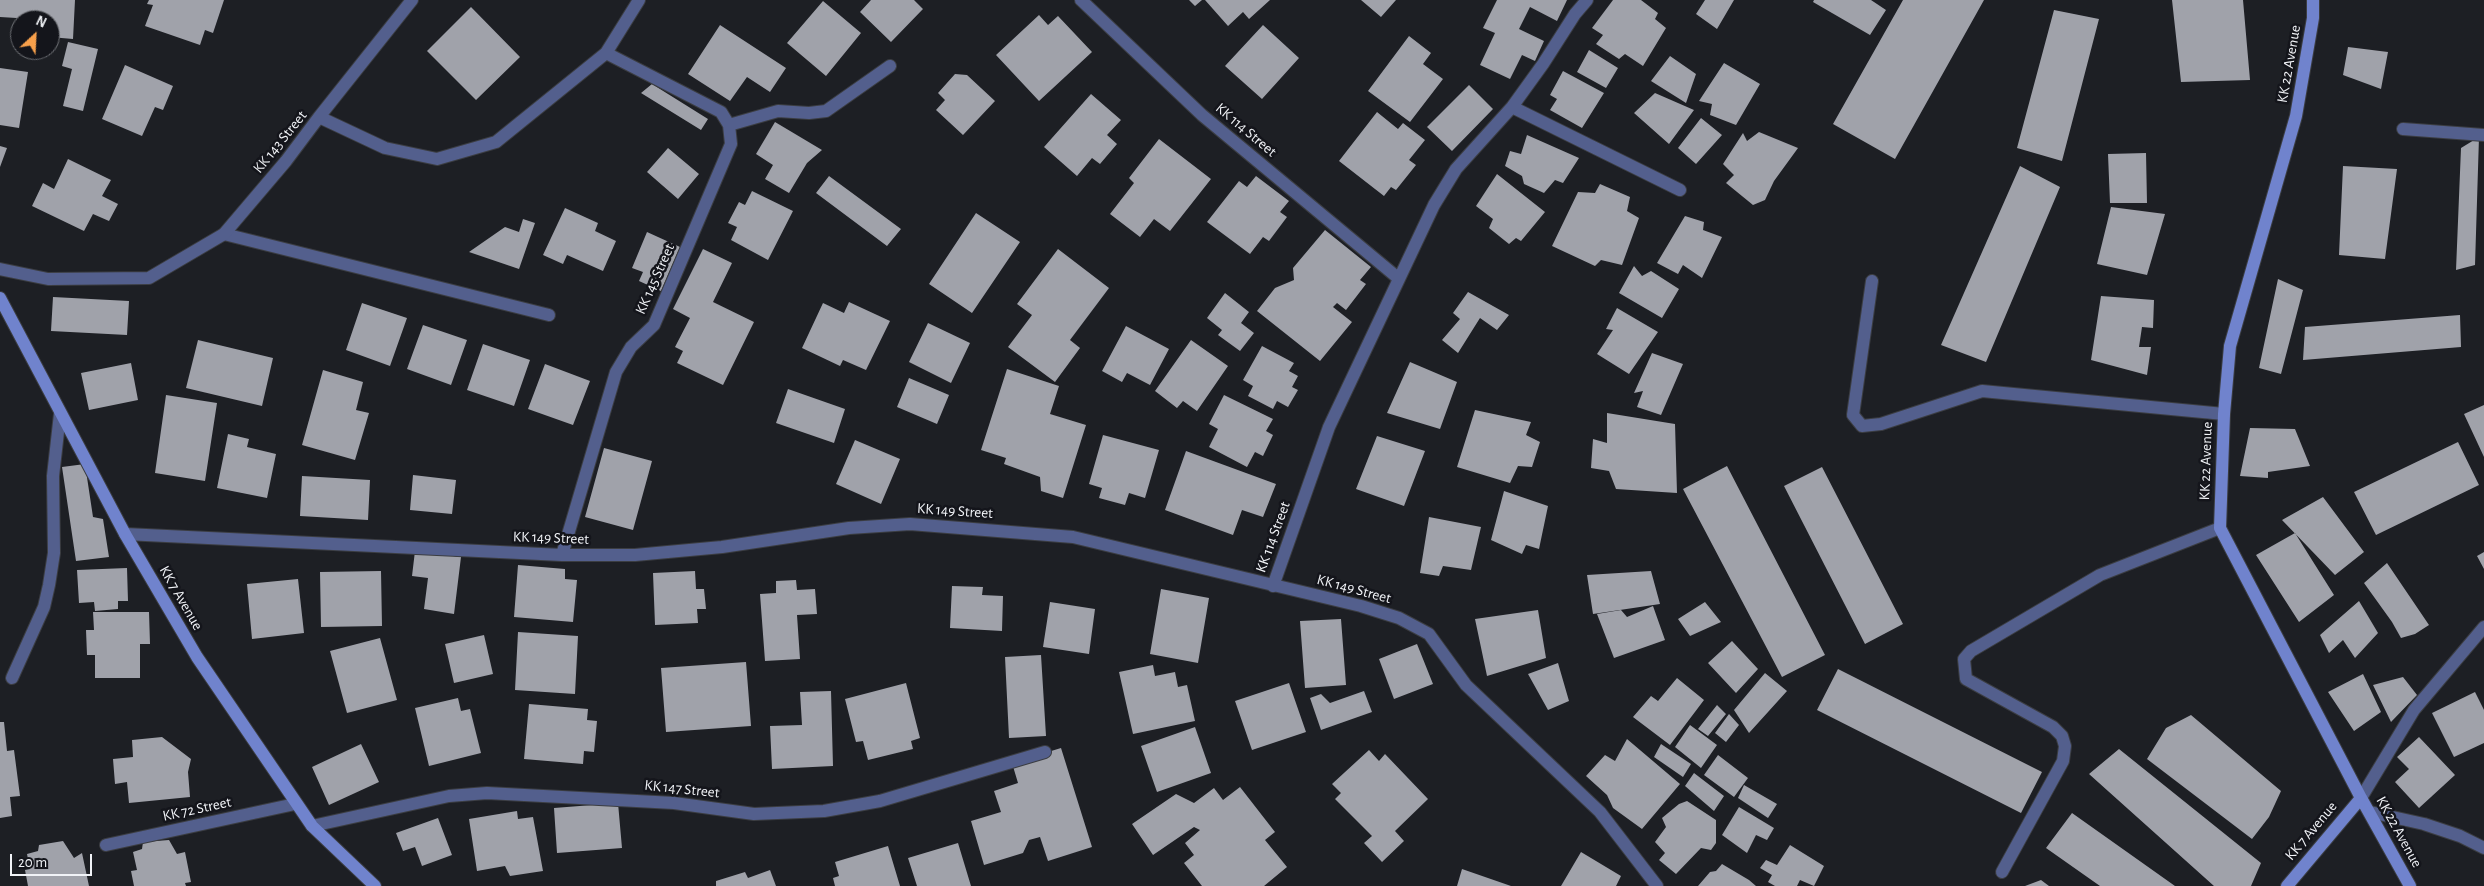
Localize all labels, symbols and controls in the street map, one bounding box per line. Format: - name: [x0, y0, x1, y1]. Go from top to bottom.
- north arrow: [10, 10, 60, 60]
- text: N: [34, 14, 48, 31]
- street label: KK 22 Avenue: [2273, 24, 2305, 104]
- street label: KK 114 Street: [1212, 99, 1280, 161]
- street label: KK 143 Street: [249, 107, 311, 177]
- street label: KK 145 Street: [631, 241, 679, 317]
- street label: KK 22 Avenue: [2196, 421, 2216, 501]
- street label: KK 149 Street: [916, 499, 994, 523]
- street label: KK 114 Street: [1252, 499, 1294, 575]
- street label: KK 149 Street: [513, 528, 589, 548]
- street label: KK 7 Avenue: [155, 563, 207, 633]
- street label: KK 149 Street: [1315, 570, 1393, 608]
- street label: KK 147 Street: [644, 776, 720, 802]
- street label: KK 72 Street: [161, 793, 233, 825]
- street label: KK 22 Avenue: [2372, 793, 2426, 871]
- street label: KK 7 Avenue: [2281, 798, 2341, 864]
- scale bar: [12, 844, 95, 876]
- text: 20 m: [18, 855, 47, 870]

